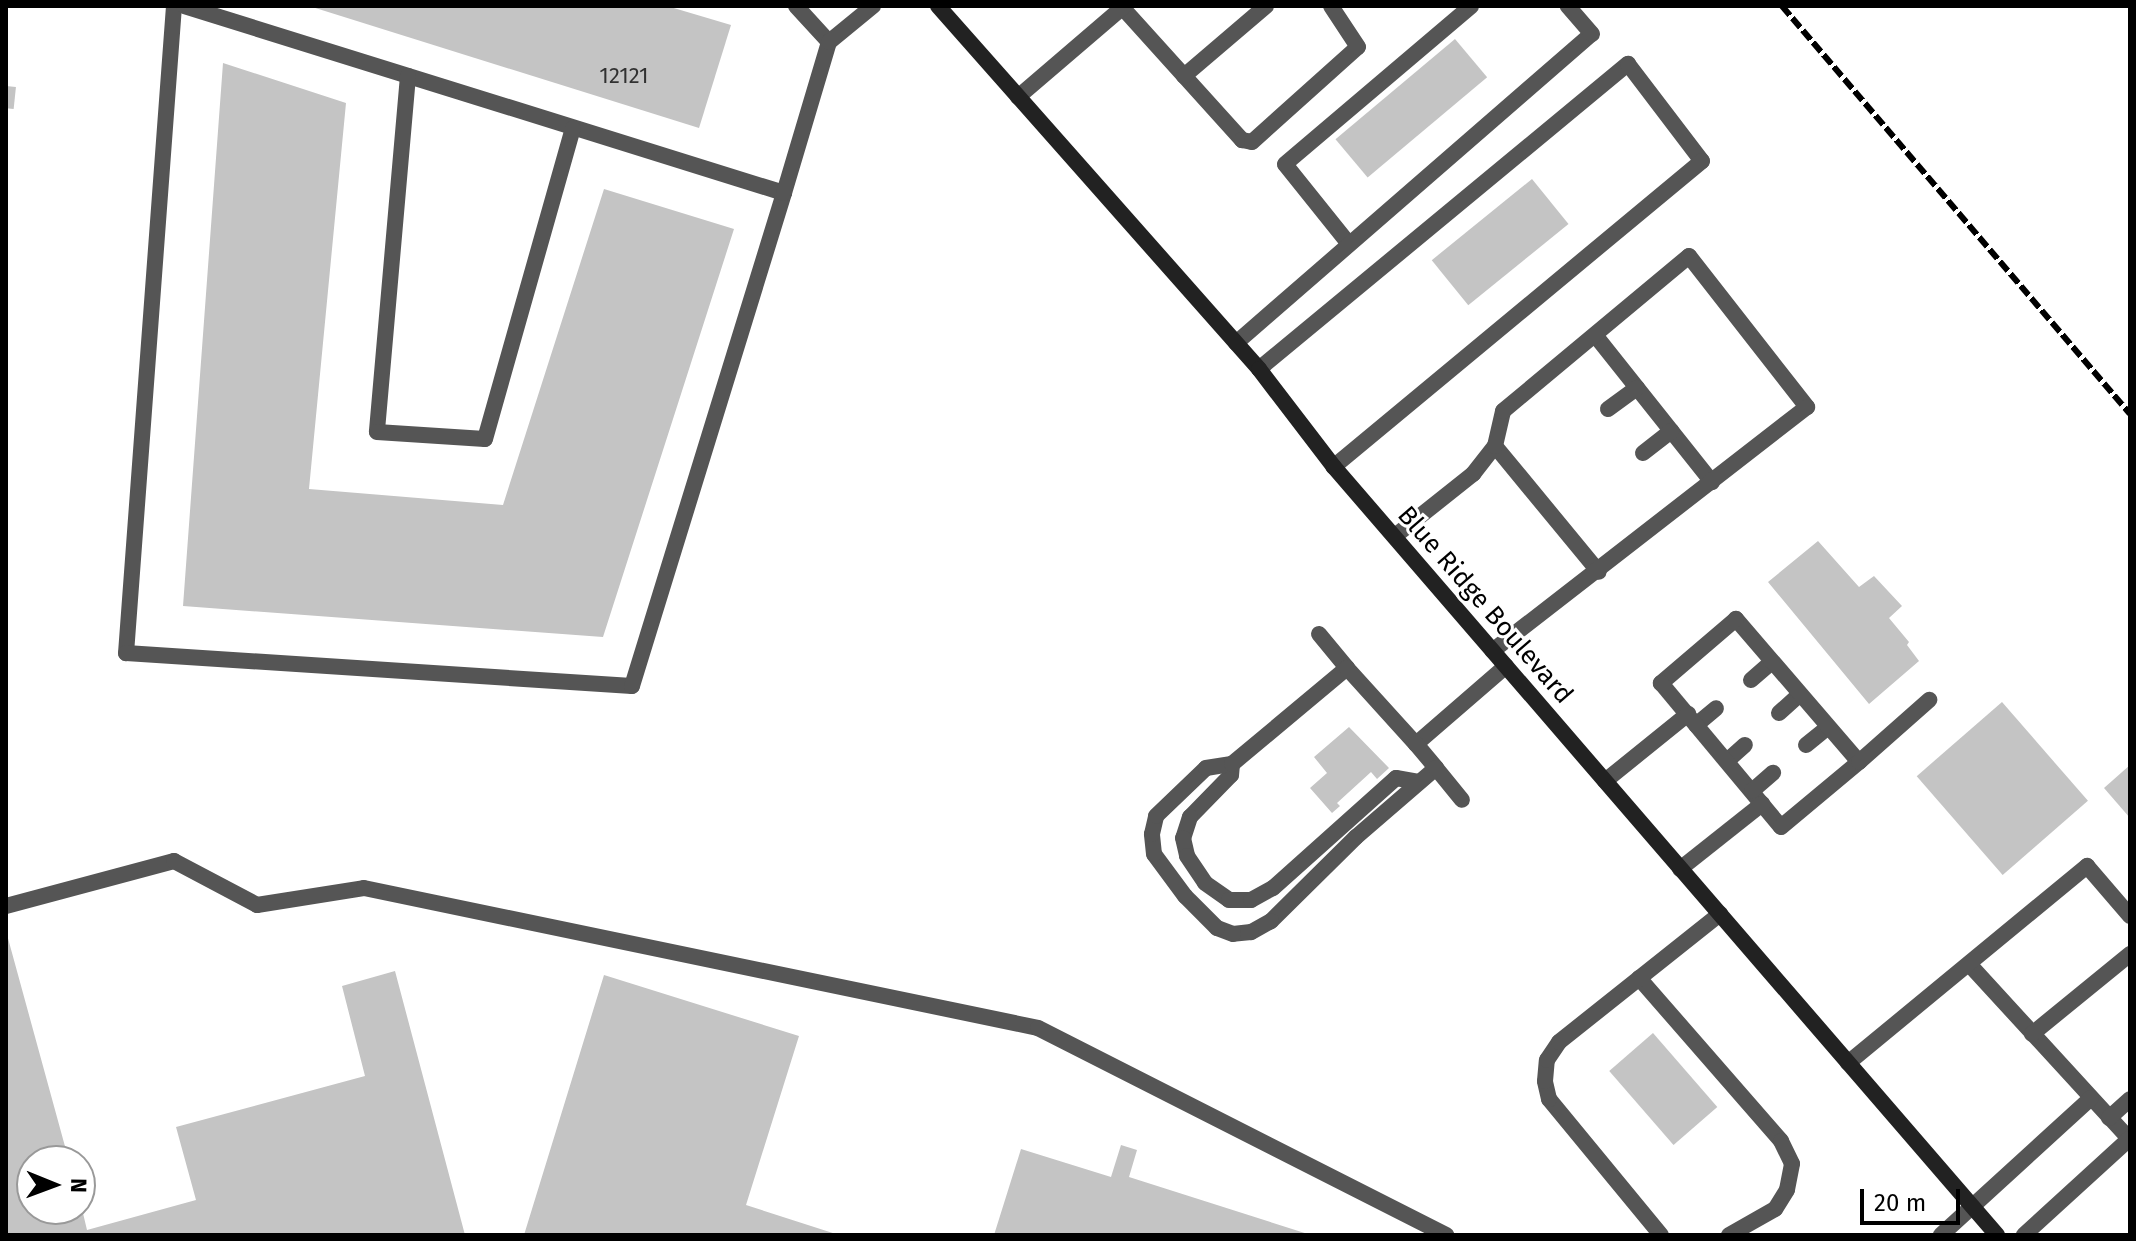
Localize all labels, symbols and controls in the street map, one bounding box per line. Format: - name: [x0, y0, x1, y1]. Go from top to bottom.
- house number: 12121: [599, 63, 649, 89]
- street label: Blue Ridge Boulevard: [1391, 500, 1579, 710]
- north arrow: [16, 1145, 96, 1225]
- scale bar: [1864, 1173, 1964, 1223]
- text: N: [65, 1178, 92, 1193]
- text: 20 m: [1874, 1189, 1926, 1217]

